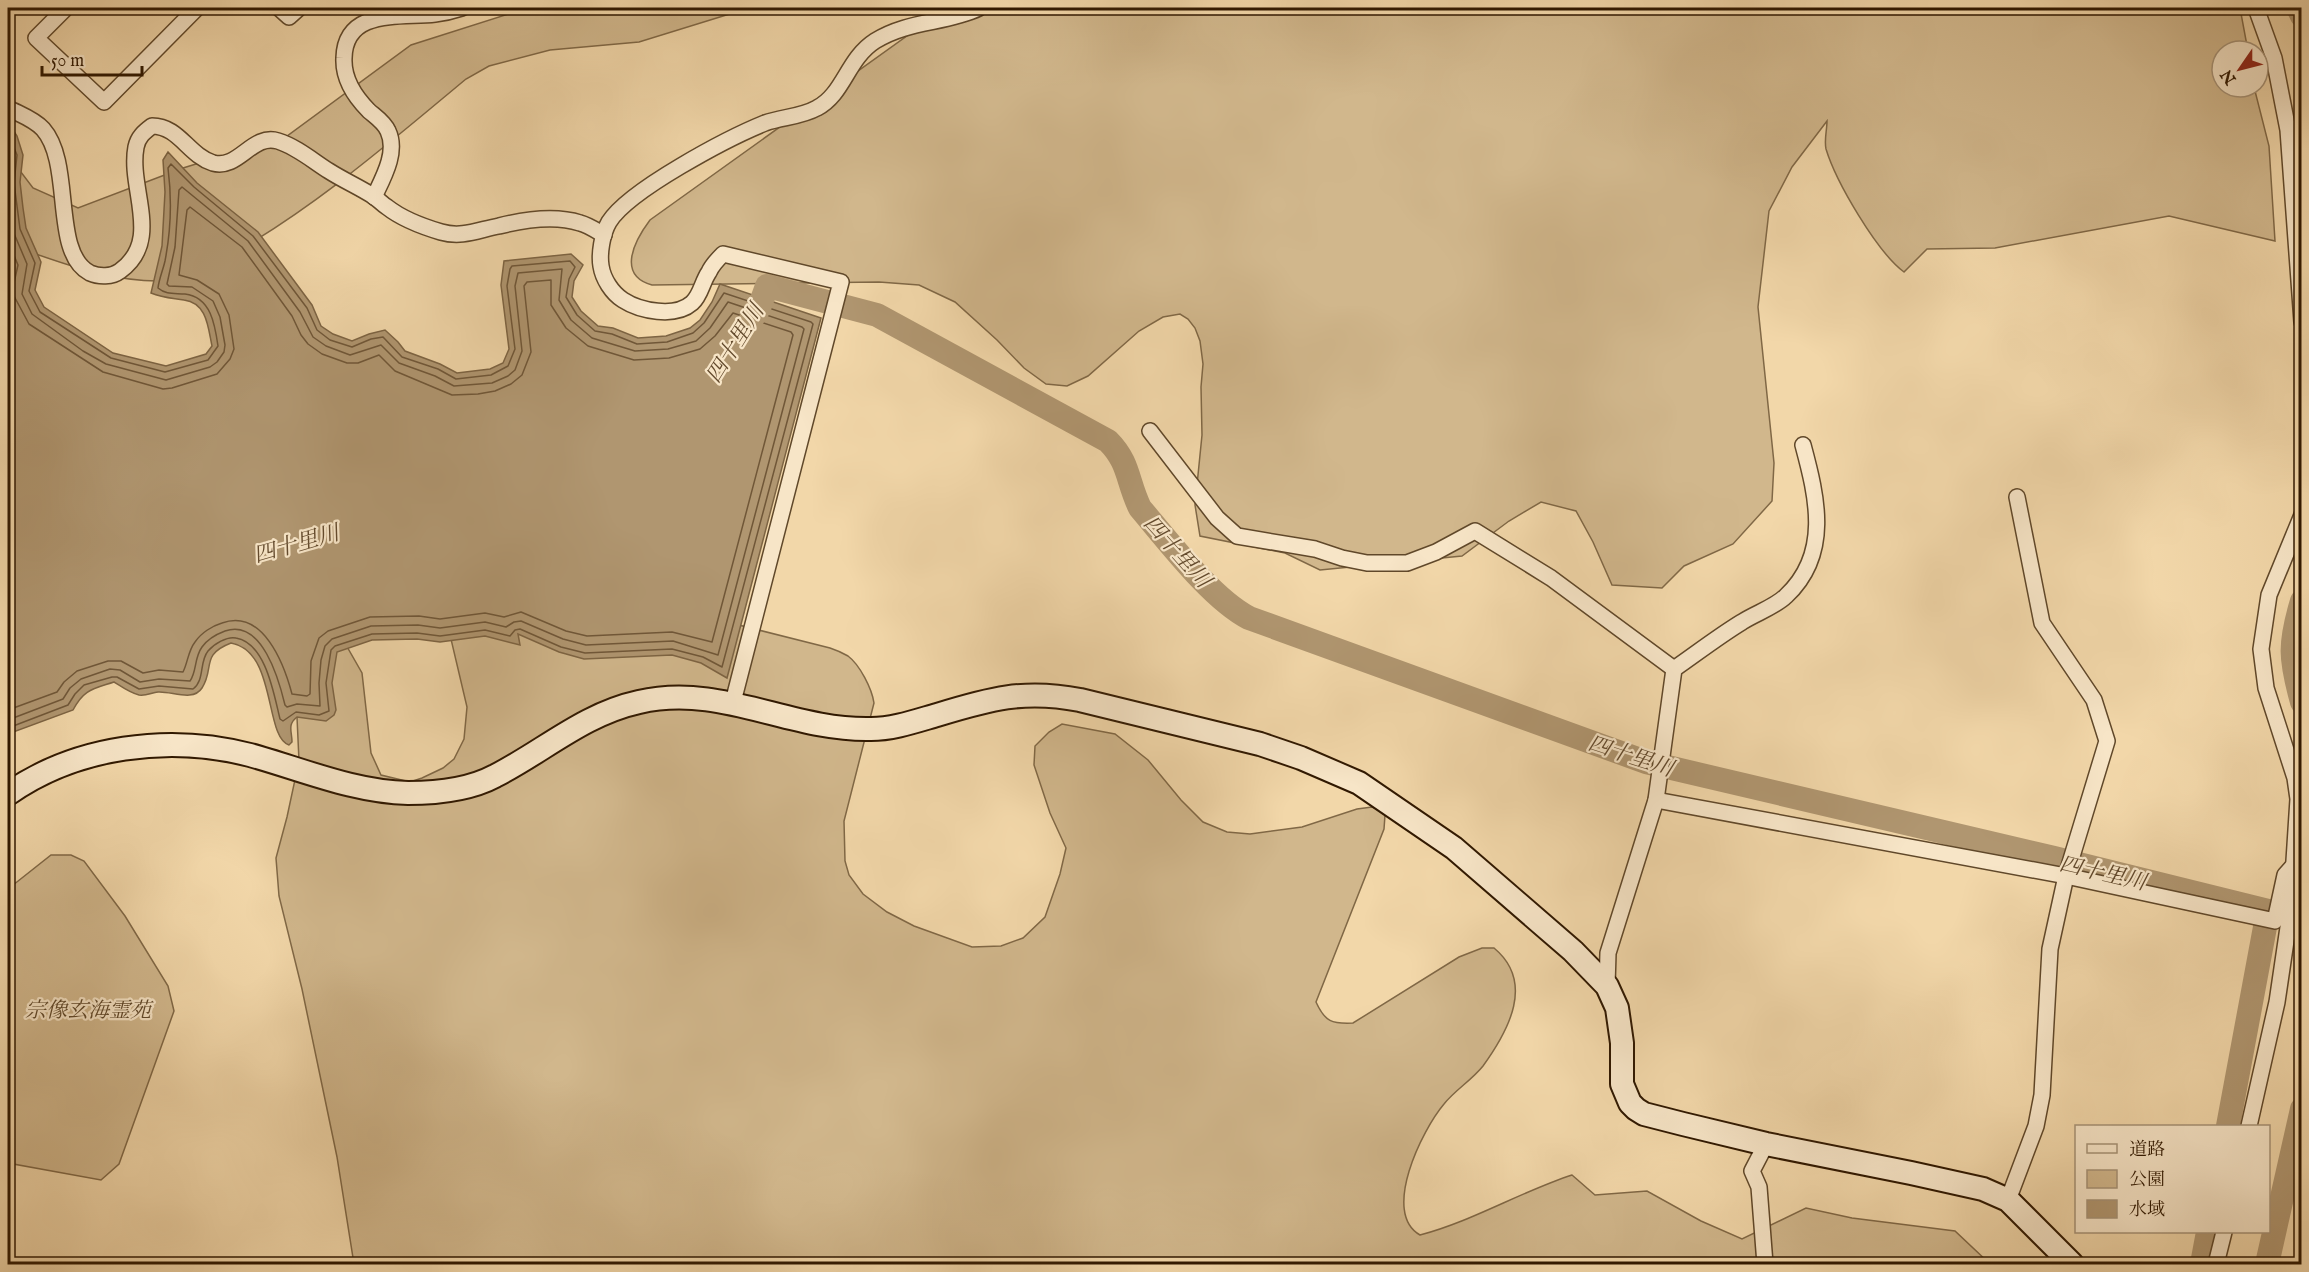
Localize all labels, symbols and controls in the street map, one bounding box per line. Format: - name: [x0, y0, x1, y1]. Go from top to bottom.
- scale bar: [42, 39, 142, 77]
- north arrow: [2210, 39, 2270, 99]
- text: 50 m: [51, 50, 84, 73]
- text: N: [2217, 65, 2242, 89]
- water label: 四十里川: [701, 298, 772, 389]
- water label: 四十里川: [1137, 510, 1218, 596]
- water label: 四十里川: [250, 519, 345, 571]
- water label: 四十里川: [1584, 730, 1678, 784]
- water label: 四十里川: [2057, 850, 2151, 898]
- park label: 宗像玄海霊苑: [25, 998, 154, 1025]
- legend: [2075, 1125, 2270, 1233]
- text: 道路: [2129, 1139, 2165, 1162]
- text: 公園: [2129, 1169, 2165, 1192]
- text: 水域: [2129, 1199, 2165, 1222]

